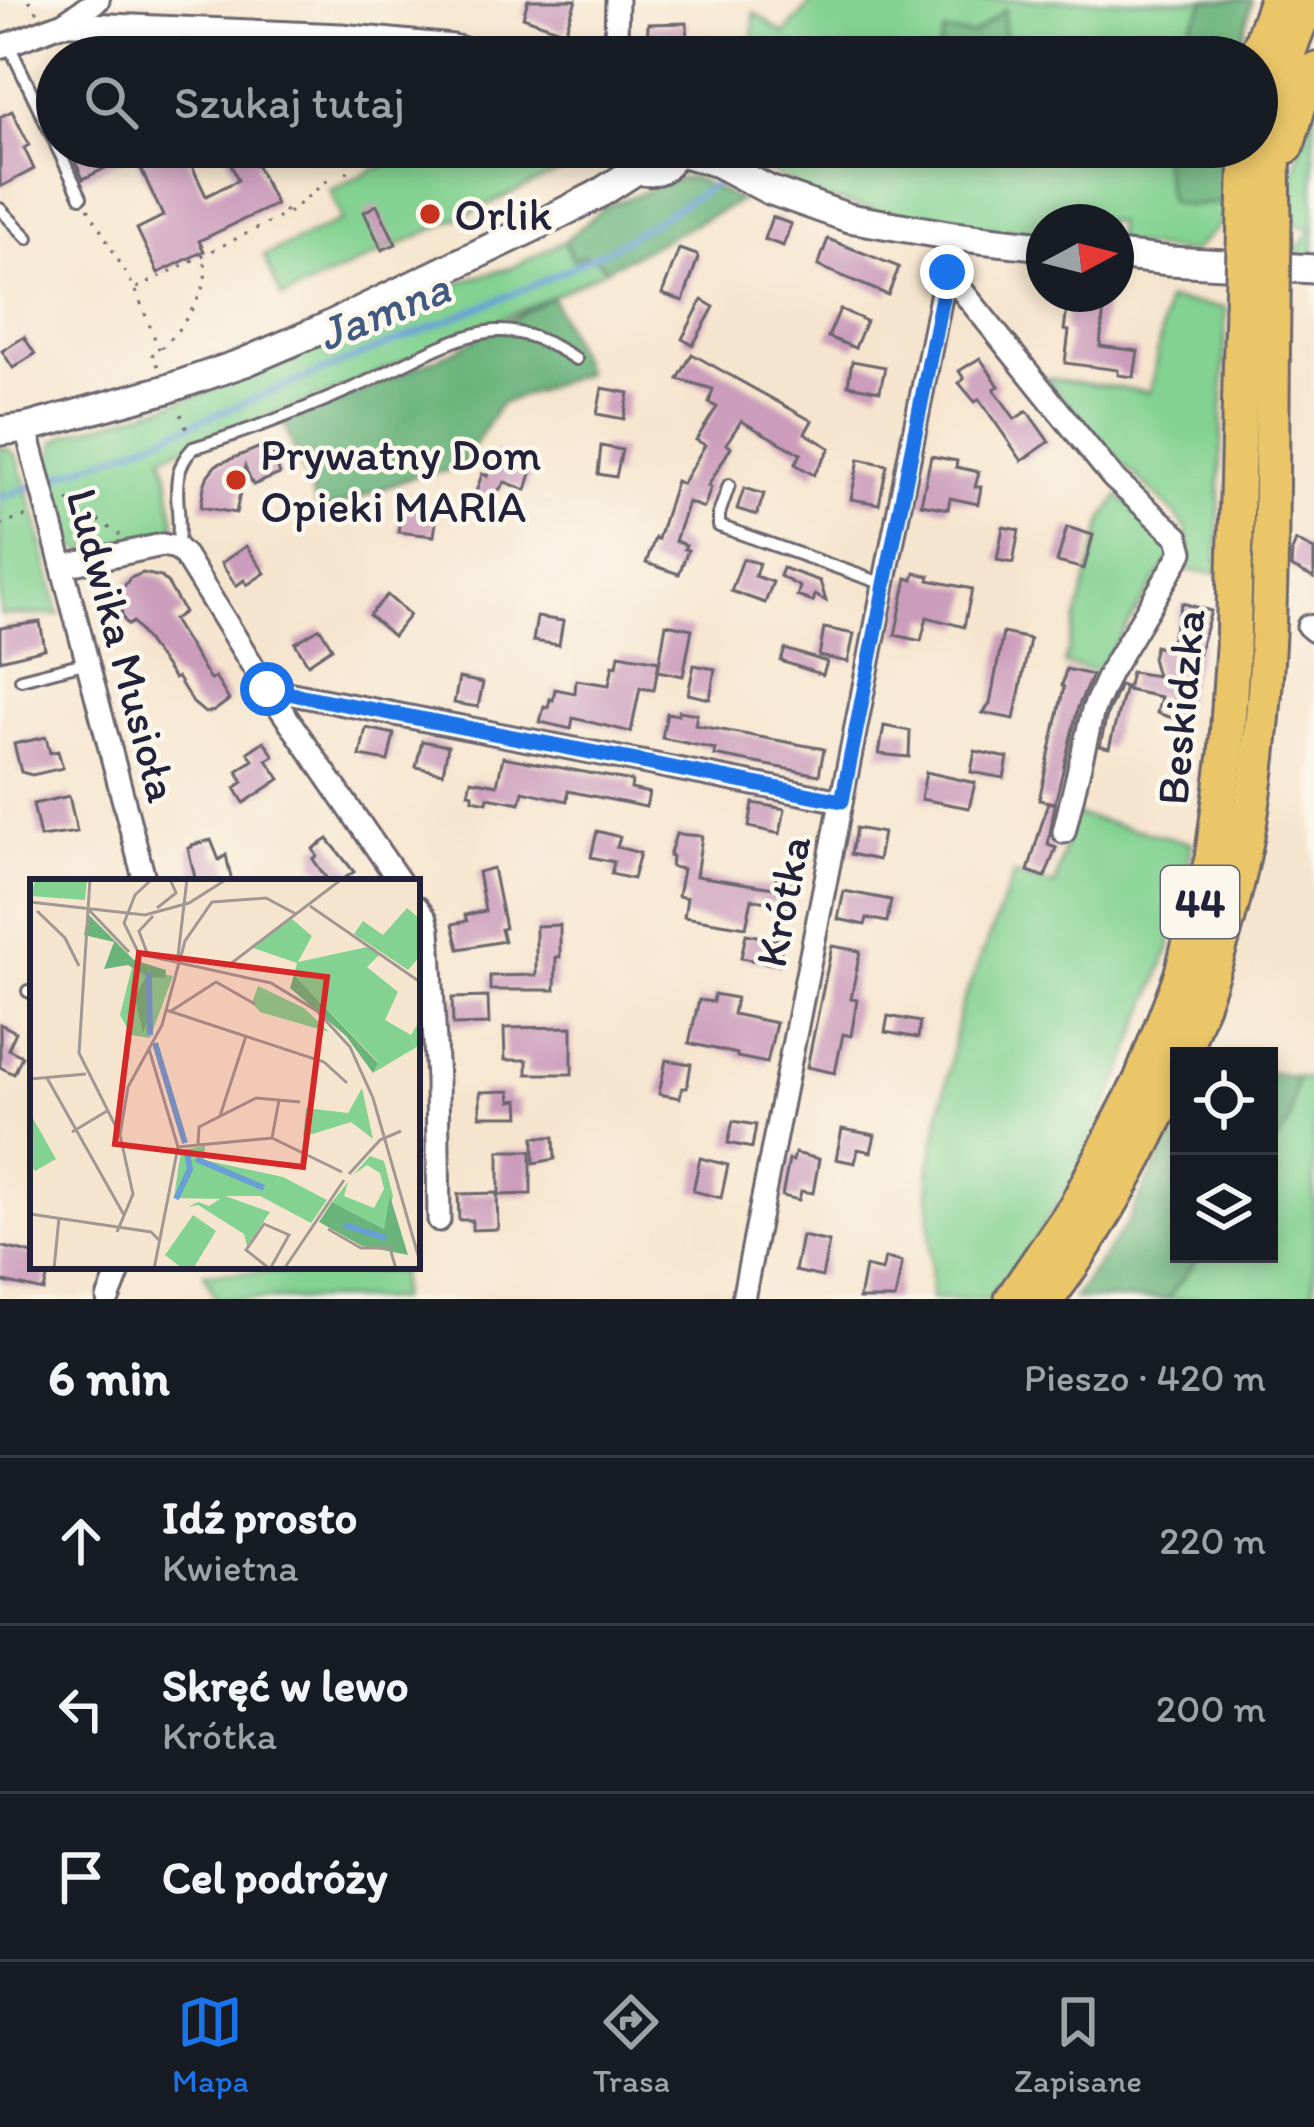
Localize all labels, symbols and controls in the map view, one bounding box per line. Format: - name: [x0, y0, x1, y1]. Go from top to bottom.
- search box: [36, 36, 1278, 168]
- icon: search: [78, 69, 144, 135]
- text: Szukaj tutaj: [174, 75, 405, 129]
- place label: Orlik: [454, 187, 552, 241]
- marker: Orlik: [417, 201, 443, 227]
- north arrow: [1026, 204, 1134, 312]
- route end: [920, 245, 974, 299]
- water label: Jamna: [309, 257, 459, 363]
- place label: Prywatny Dom Opieki MARIA: [260, 427, 541, 533]
- marker: Prywatny Dom Opieki MARIA: [223, 467, 249, 493]
- street label: Ludwika Musioła: [55, 483, 191, 807]
- street label: Beskidzka: [1145, 607, 1215, 807]
- route start: [240, 662, 294, 716]
- street label: Krótka: [743, 831, 821, 971]
- road number: 44: [1161, 866, 1239, 938]
- inset map: [30, 879, 420, 1269]
- map controls: [1170, 1047, 1278, 1263]
- button: locate: [1170, 1047, 1278, 1155]
- button: layers: [1170, 1155, 1278, 1263]
- text: 6 min: [48, 1347, 170, 1408]
- text: Pieszo · 420 m: [1024, 1354, 1266, 1401]
- text: Idź prosto: [162, 1490, 357, 1544]
- icon: ahead: [48, 1508, 114, 1574]
- text: 220 m: [1159, 1517, 1266, 1564]
- text: Kwietna: [162, 1544, 298, 1591]
- text: Skręć w lewo: [162, 1658, 409, 1712]
- icon: left: [48, 1676, 114, 1742]
- text: 200 m: [1156, 1685, 1266, 1732]
- text: Krótka: [162, 1712, 277, 1759]
- icon: arrive: [48, 1844, 114, 1910]
- text: Cel podróży: [162, 1850, 387, 1904]
- tab: Mapa: [172, 1989, 249, 2100]
- tab: Trasa: [593, 1989, 670, 2100]
- tab: Zapisane: [1014, 1989, 1142, 2100]

